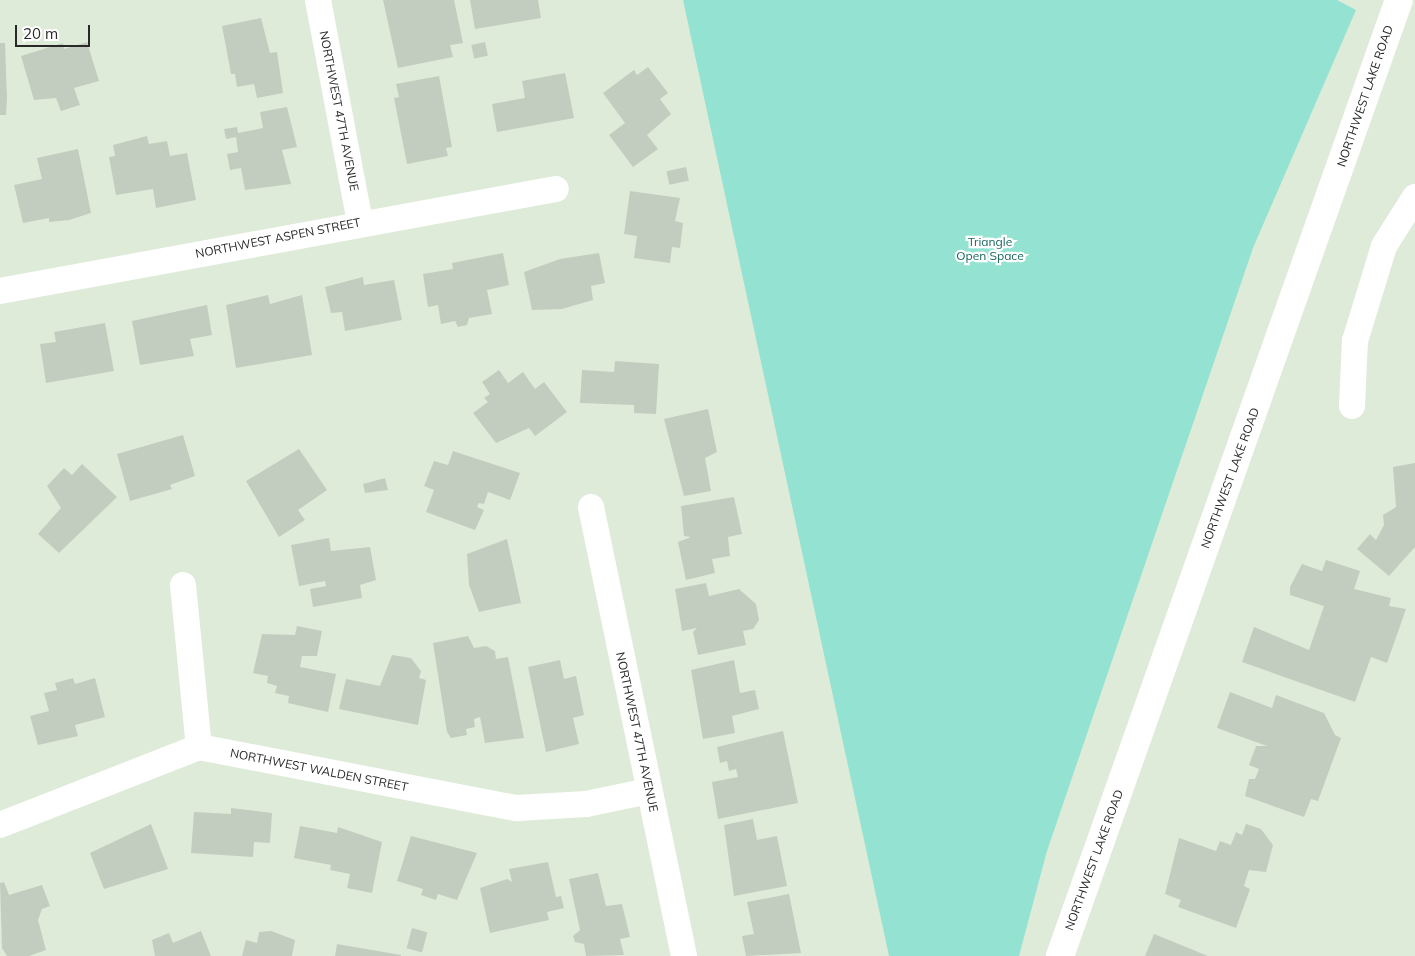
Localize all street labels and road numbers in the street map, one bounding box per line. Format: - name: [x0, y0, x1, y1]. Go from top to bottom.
- street label: NORTHWEST LAKE ROAD: [1334, 23, 1396, 169]
- street label: NORTHWEST 47TH AVENUE: [316, 30, 362, 192]
- street label: NORTHWEST ASPEN STREET: [194, 215, 362, 261]
- street label: NORTHWEST LAKE ROAD: [1198, 406, 1262, 550]
- street label: NORTHWEST 47TH AVENUE: [613, 651, 661, 813]
- street label: NORTHWEST WALDEN STREET: [229, 746, 409, 794]
- street label: NORTHWEST LAKE ROAD: [1062, 788, 1126, 932]

